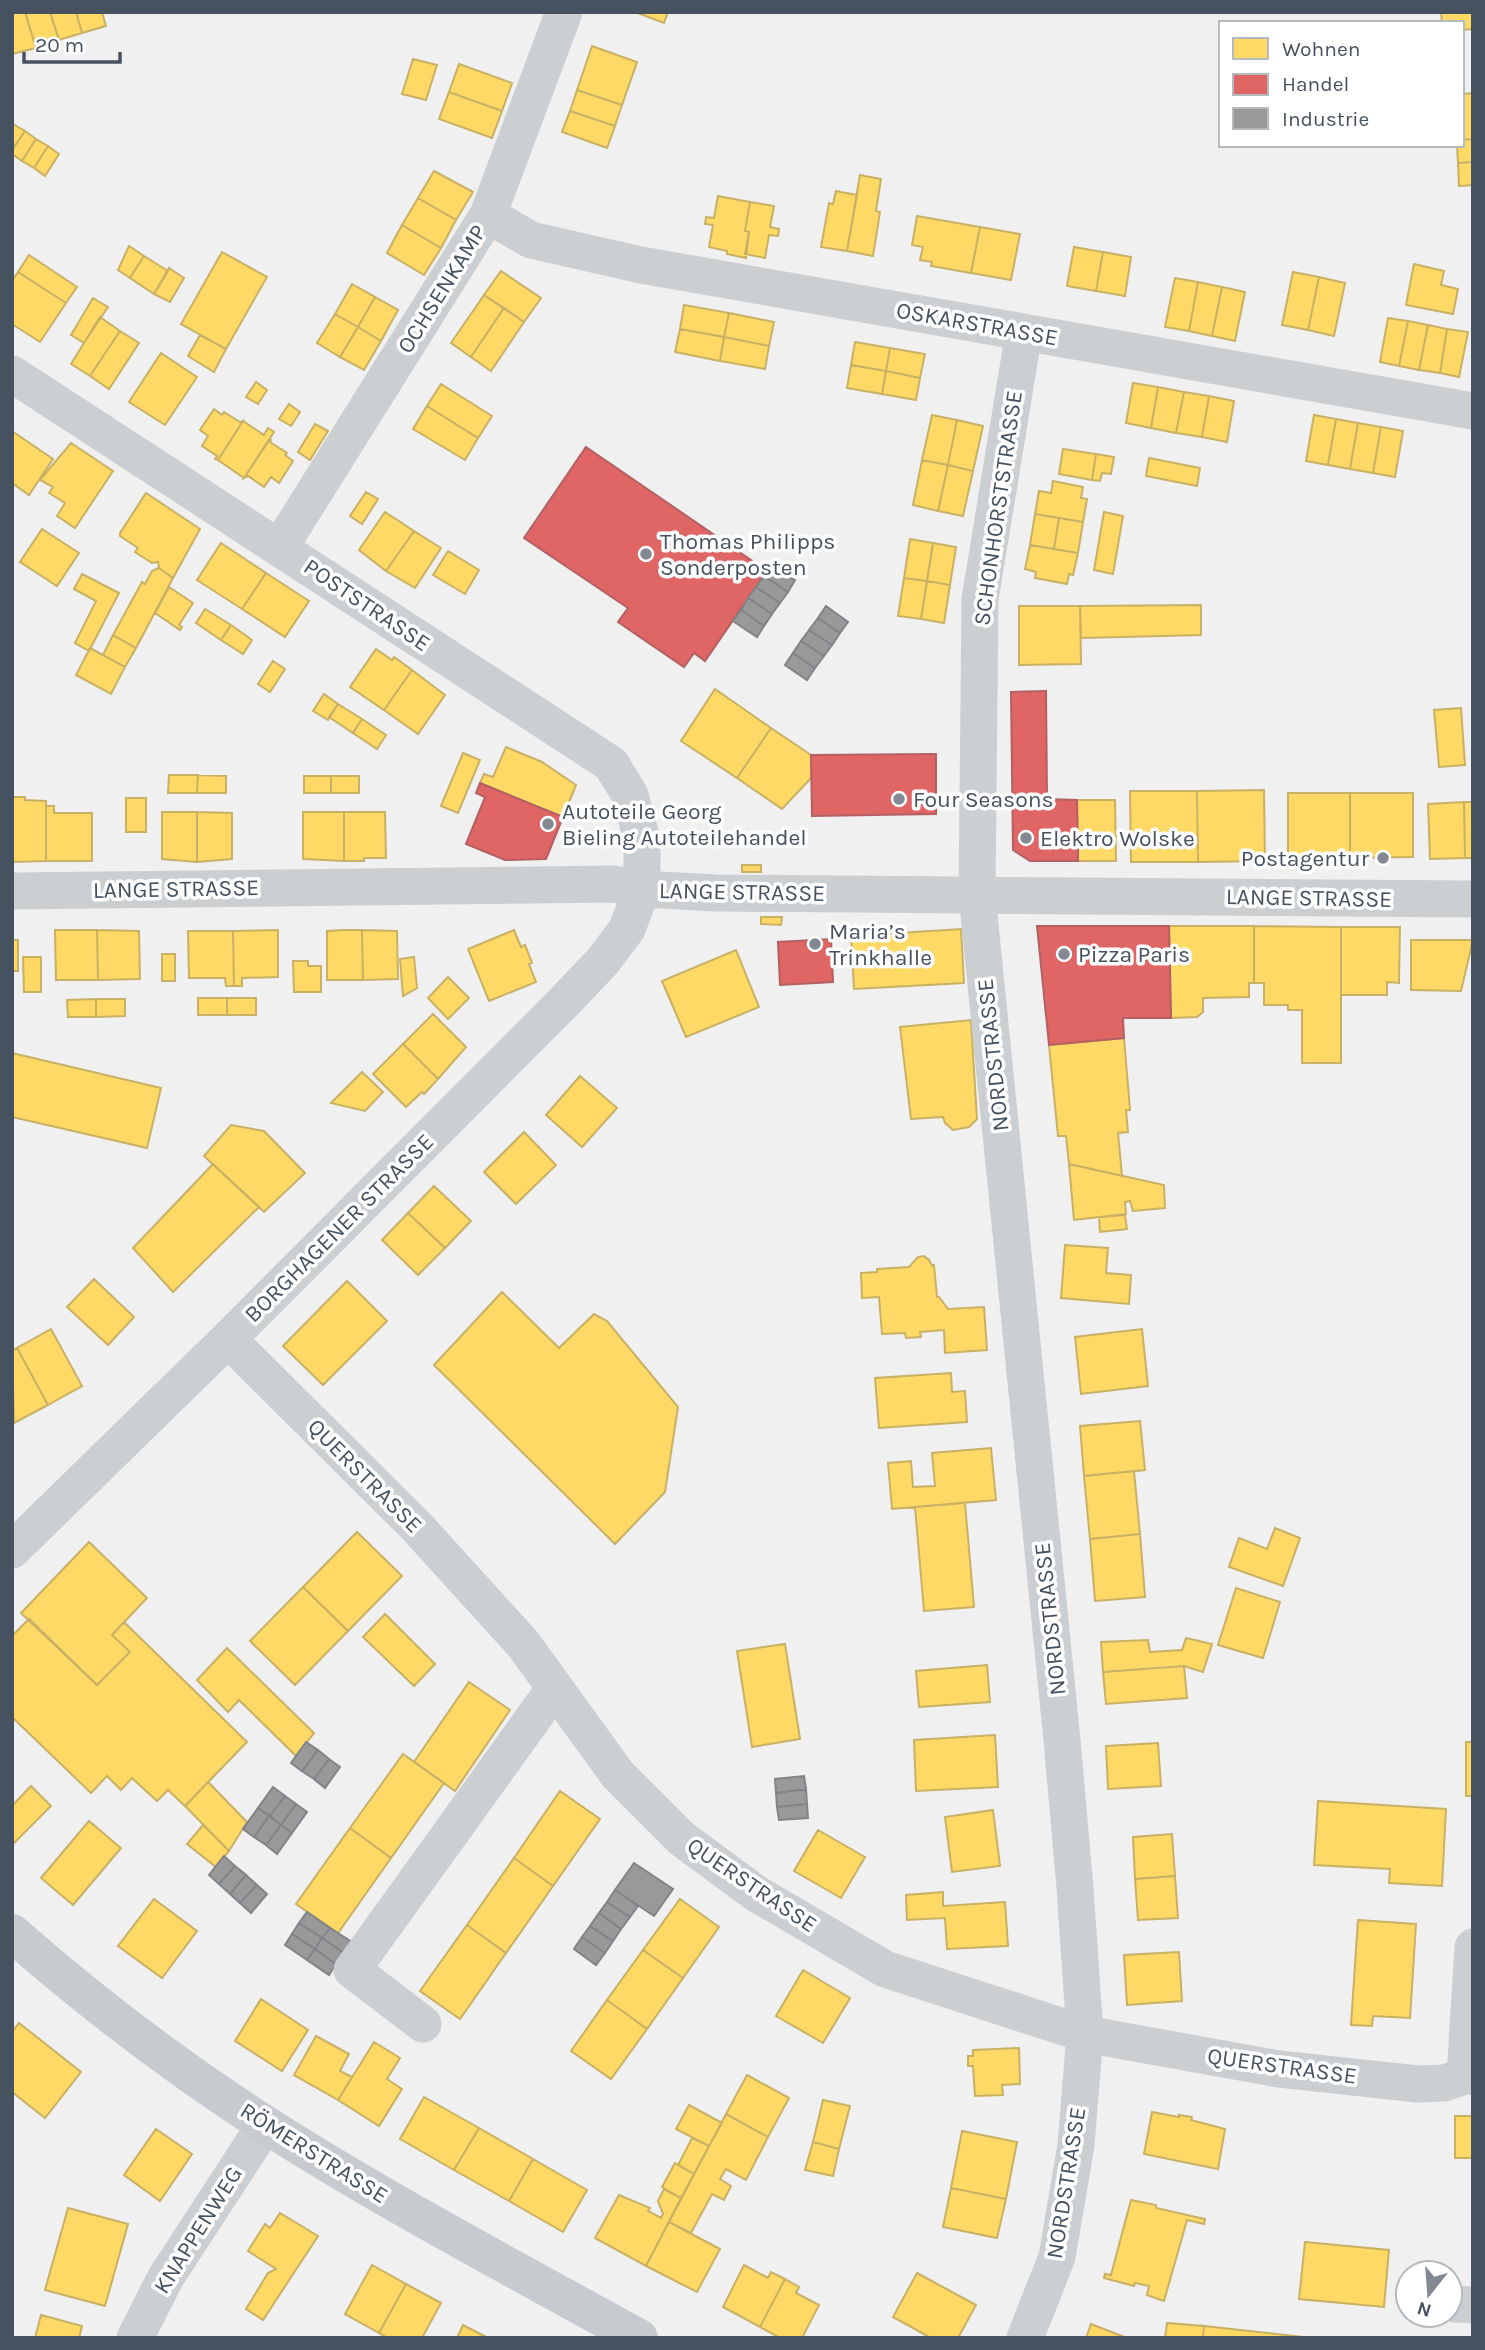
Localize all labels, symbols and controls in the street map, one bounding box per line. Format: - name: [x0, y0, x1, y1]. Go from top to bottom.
- scale bar: [24, 21, 121, 65]
- legend: [1219, 21, 1464, 147]
- text: 20 m: [35, 33, 84, 57]
- text: Wohnen: [1282, 37, 1360, 61]
- text: Handel: [1282, 72, 1349, 96]
- text: Industrie: [1282, 107, 1369, 131]
- street label: OCHSENKAMP: [392, 220, 492, 358]
- street label: OSKARSTRASSE: [894, 297, 1060, 351]
- street label: SCHONHORSTSTRASSE: [968, 389, 1028, 627]
- place label: Thomas Philipps Sonderposten: [660, 528, 835, 581]
- marker: Thomas Philipps Sonderposten: [638, 546, 654, 562]
- street label: POSTSTRASSE: [299, 553, 435, 657]
- place label: Four Seasons: [913, 786, 1054, 813]
- marker: Four Seasons: [891, 791, 907, 807]
- place label: Autoteile Georg Bieling Autoteilehandel: [562, 798, 807, 851]
- marker: Autoteile Georg Bieling Autoteilehandel: [540, 816, 556, 832]
- place label: Elektro Wolske: [1040, 825, 1195, 852]
- marker: Elektro Wolske: [1018, 830, 1034, 846]
- place label: Postagentur: [1241, 845, 1370, 872]
- marker: Postagentur: [1375, 850, 1391, 866]
- street label: LANGE STRASSE: [93, 874, 259, 904]
- street label: LANGE STRASSE: [659, 877, 825, 907]
- street label: LANGE STRASSE: [1226, 883, 1392, 913]
- place label: Maria’s Trinkhalle: [829, 918, 932, 971]
- marker: Maria’s Trinkhalle: [807, 936, 823, 952]
- place label: Pizza Paris: [1078, 941, 1190, 968]
- marker: Pizza Paris: [1056, 946, 1072, 962]
- street label: NORDSTRASSE: [972, 977, 1014, 1133]
- street label: BORGHAGENER STRASSE: [239, 1128, 439, 1328]
- street label: QUERSTRASSE: [302, 1413, 428, 1539]
- street label: NORDSTRASSE: [1029, 1541, 1071, 1697]
- street label: QUERSTRASSE: [682, 1832, 822, 1938]
- street label: QUERSTRASSE: [1206, 2042, 1358, 2090]
- street label: RÖMERSTRASSE: [235, 2097, 393, 2209]
- street label: NORDSTRASSE: [1041, 2105, 1091, 2261]
- street label: KNAPPENWEG: [148, 2161, 248, 2299]
- north arrow: [1394, 2259, 1464, 2329]
- text: N: [1415, 2297, 1434, 2322]

